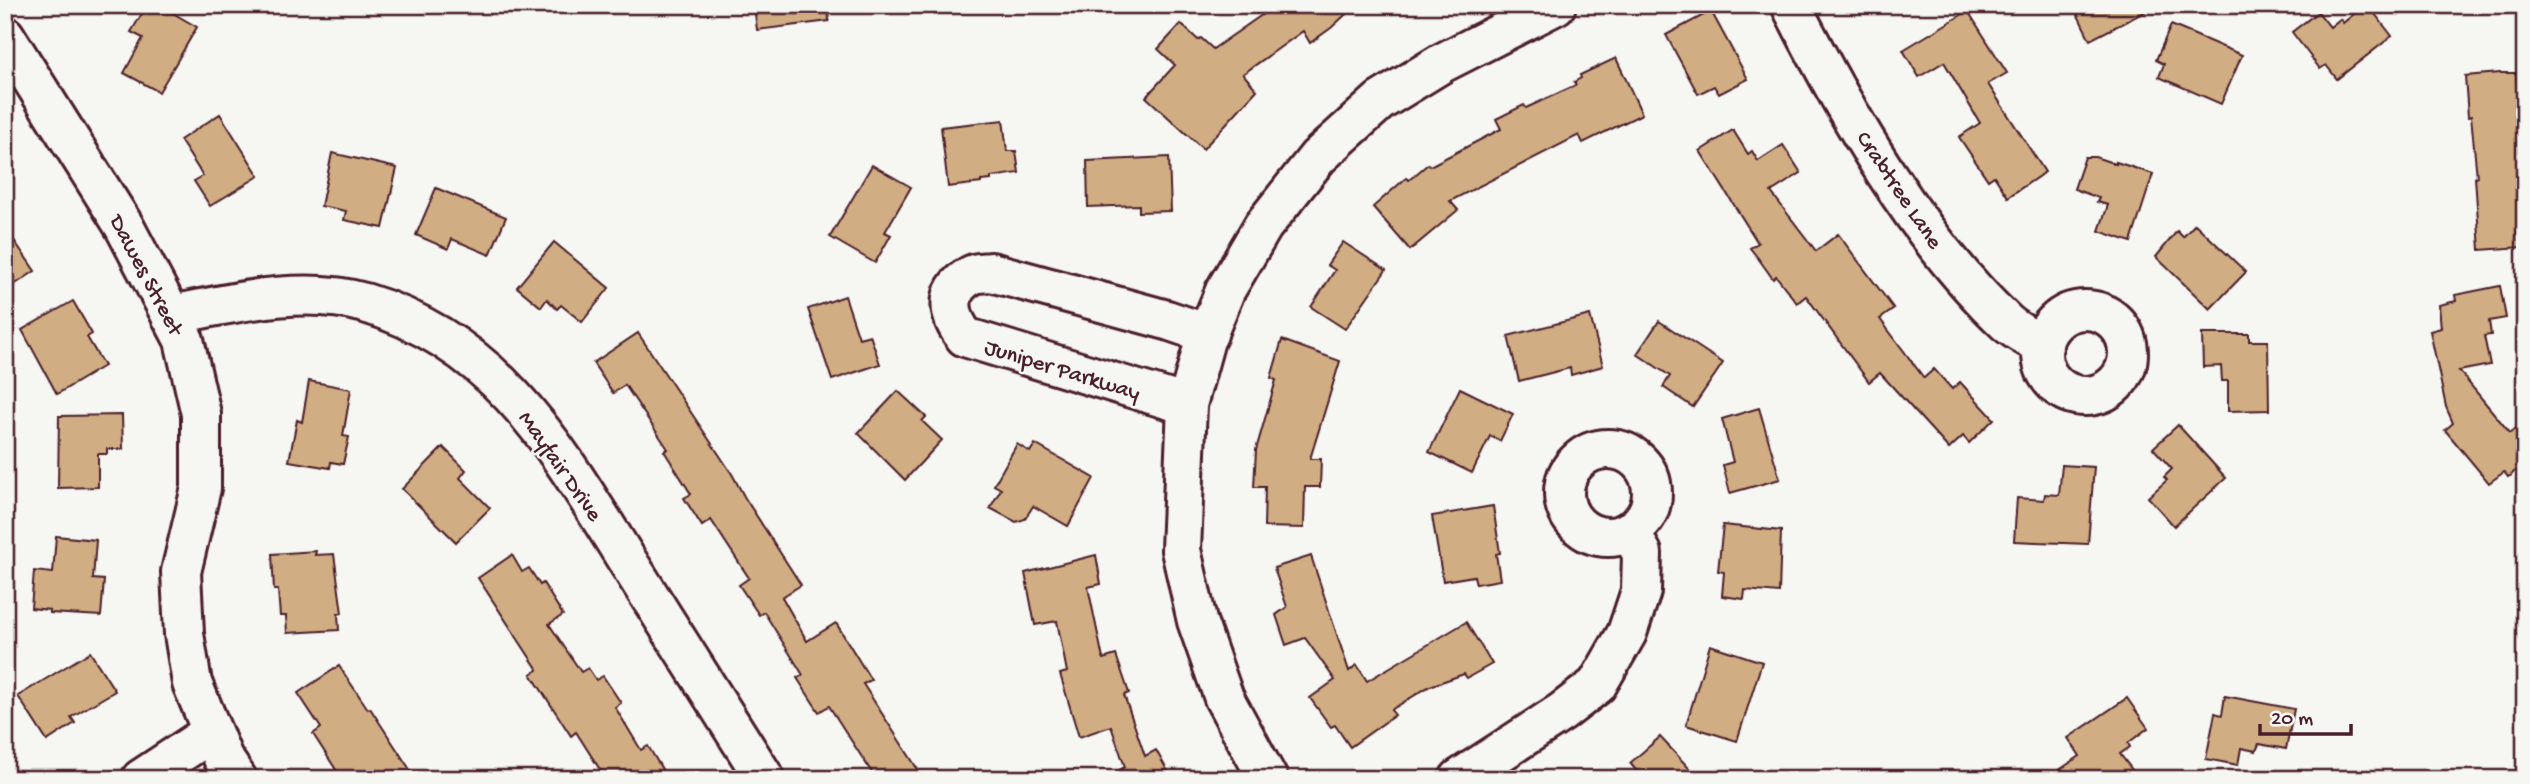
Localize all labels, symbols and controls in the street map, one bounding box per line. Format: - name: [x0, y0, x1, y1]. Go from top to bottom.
- street label: Crabtree Lane: [1849, 127, 1948, 256]
- street label: Dawes Street: [101, 209, 189, 342]
- street label: Juniper Parkway: [981, 335, 1143, 408]
- street label: Mayfair Drive: [511, 407, 608, 528]
- scale bar: [2260, 693, 2352, 737]
- text: 20 m: [2271, 708, 2313, 733]

